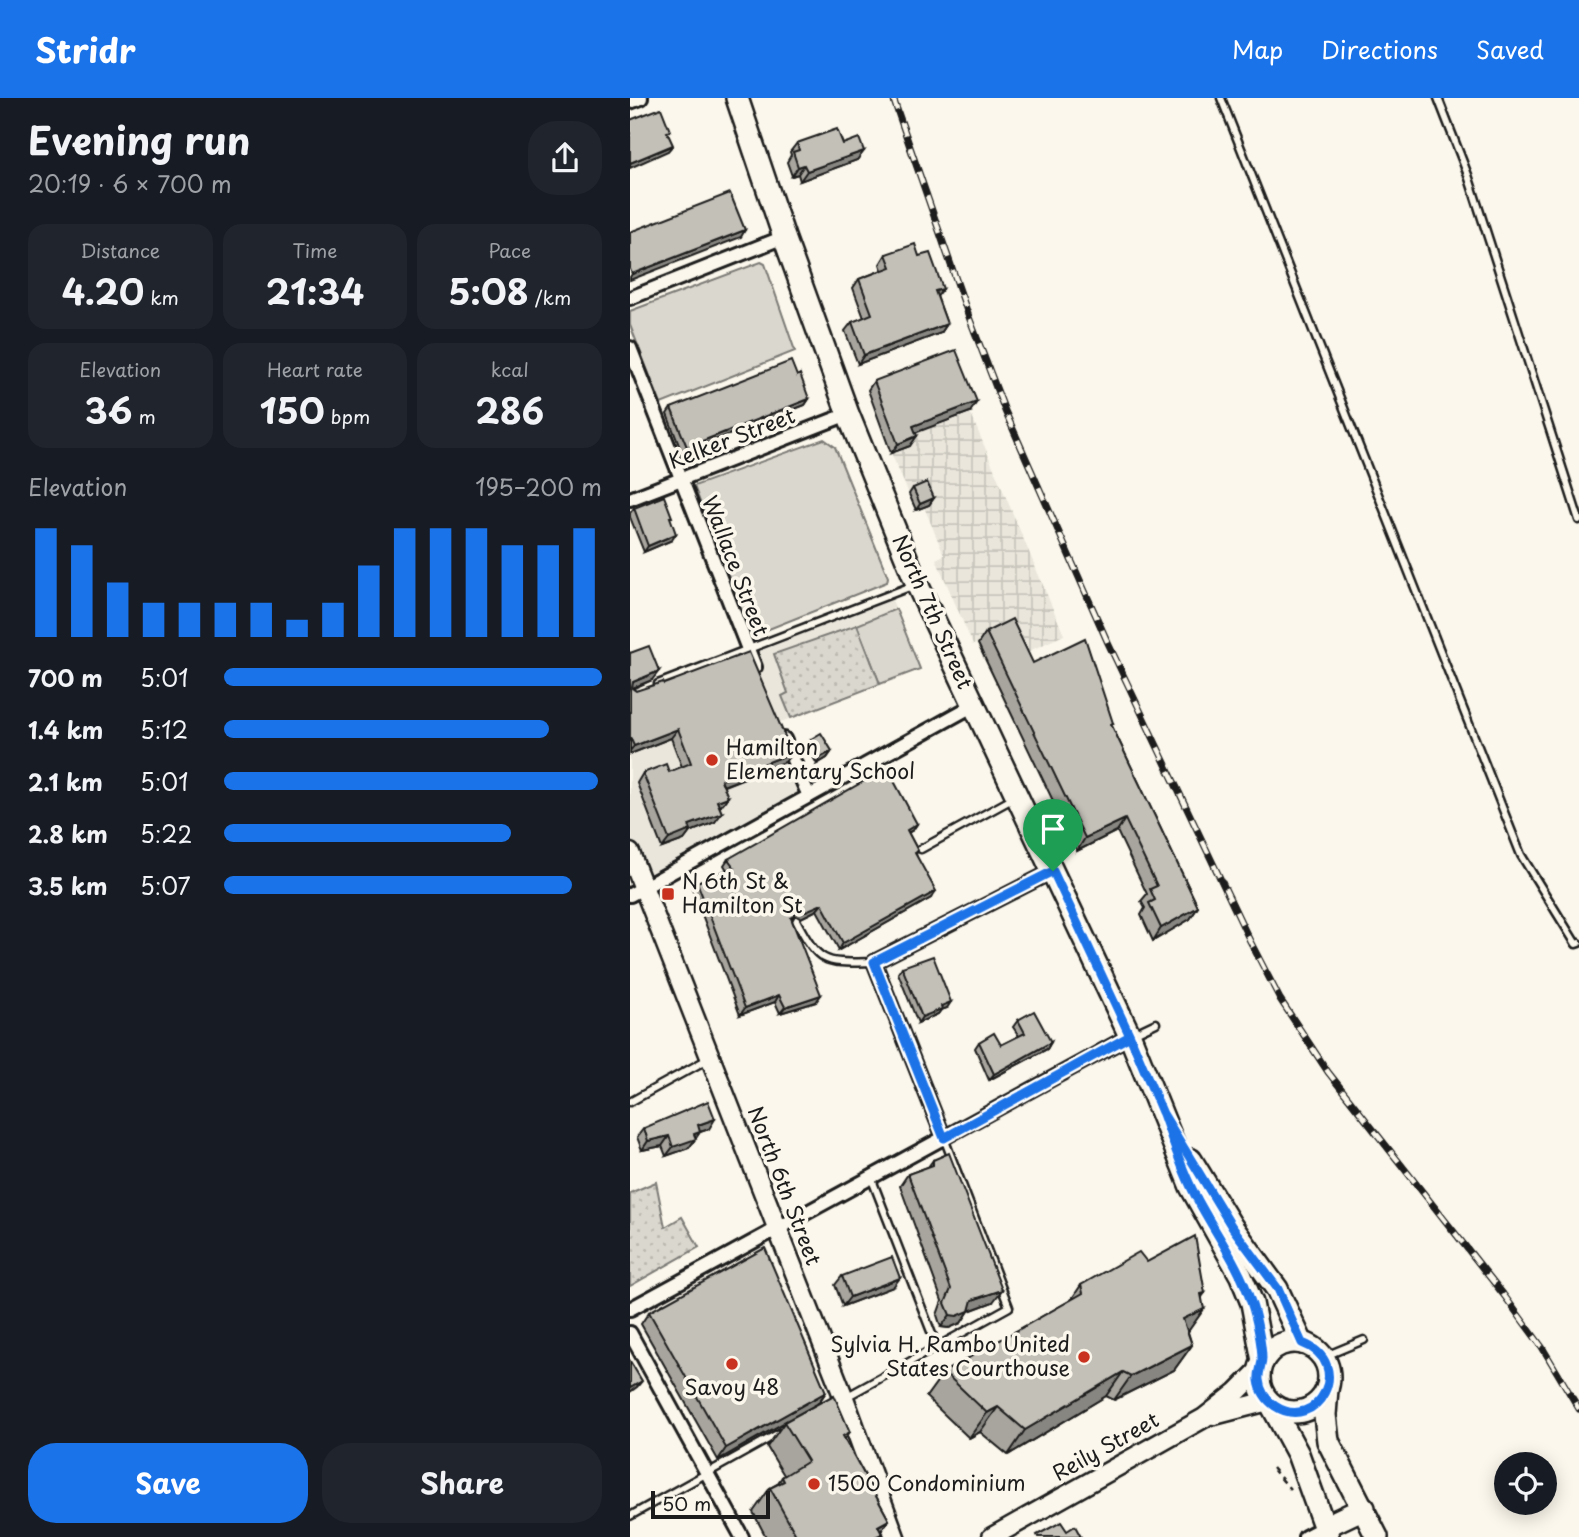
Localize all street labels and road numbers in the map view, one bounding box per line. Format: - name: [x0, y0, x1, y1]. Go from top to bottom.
- street label: Kelker Street: [663, 398, 799, 476]
- street label: Wallace Street: [695, 490, 778, 640]
- street label: North 7th Street: [885, 529, 982, 694]
- street label: North 6th Street: [741, 1101, 831, 1270]
- street label: Reily Street: [1046, 1403, 1164, 1488]

